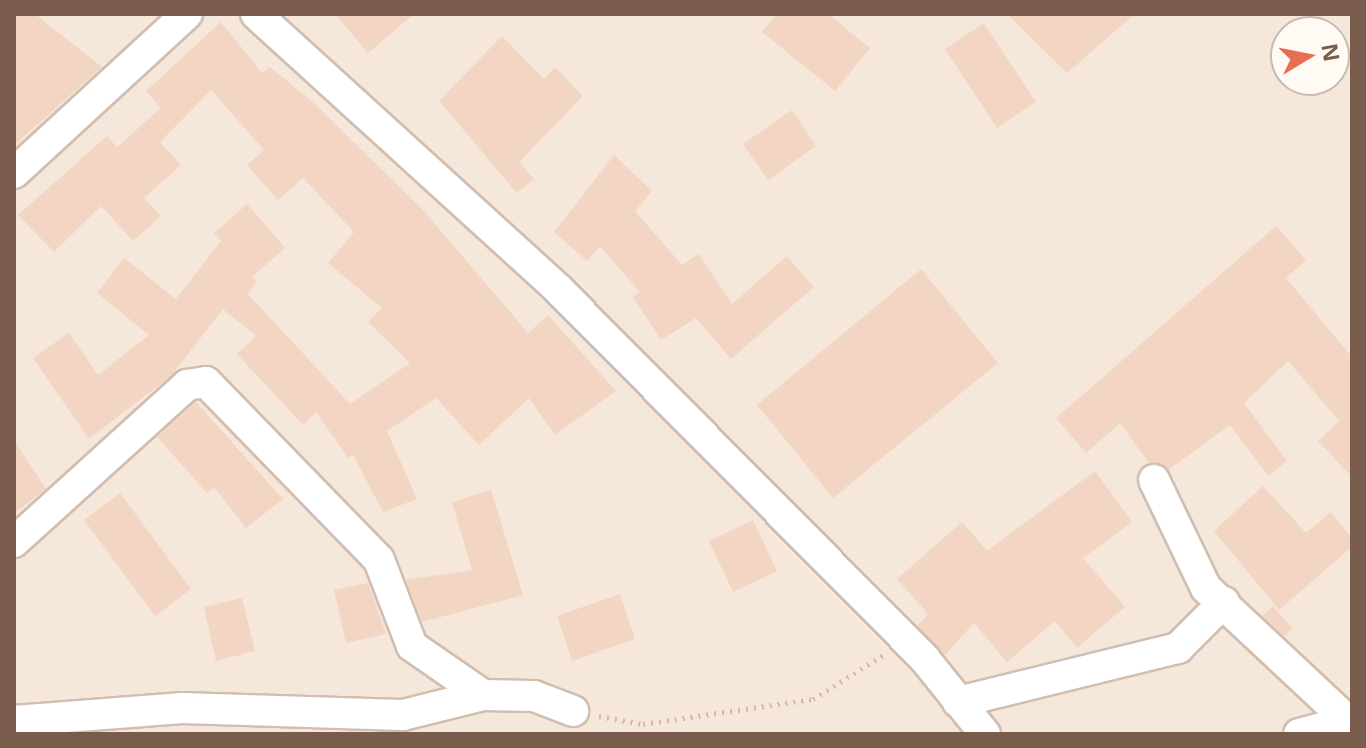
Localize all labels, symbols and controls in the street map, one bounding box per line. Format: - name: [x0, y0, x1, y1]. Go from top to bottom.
- north arrow: [1270, 16, 1350, 96]
- text: N: [1315, 41, 1348, 64]

